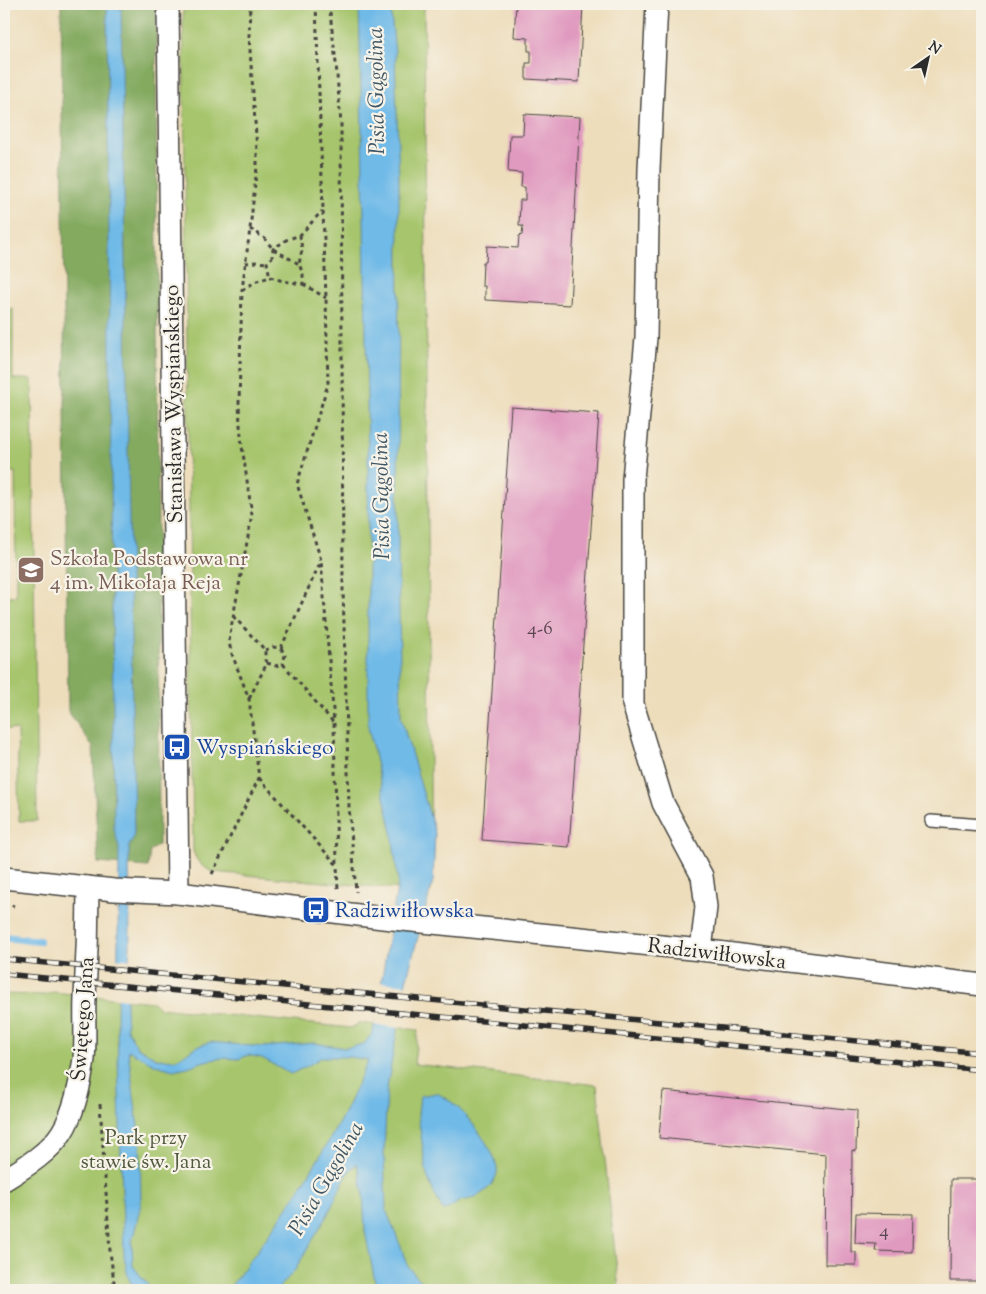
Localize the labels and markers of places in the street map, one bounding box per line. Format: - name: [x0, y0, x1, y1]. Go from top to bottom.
- place label: Szkoła Podstawowa nr 4 im. Mikołaja Reja: [50, 545, 248, 599]
- school or university icon: Szkoła Podstawowa nr 4 im. Mikołaja Reja: [16, 555, 46, 585]
- bus stop icon: Wyspiańskiego: [162, 732, 192, 762]
- place label: Wyspiańskiego: [196, 734, 334, 764]
- bus stop icon: Radziwiłłowska: [301, 895, 331, 925]
- place label: Radziwiłłowska: [335, 897, 475, 927]

